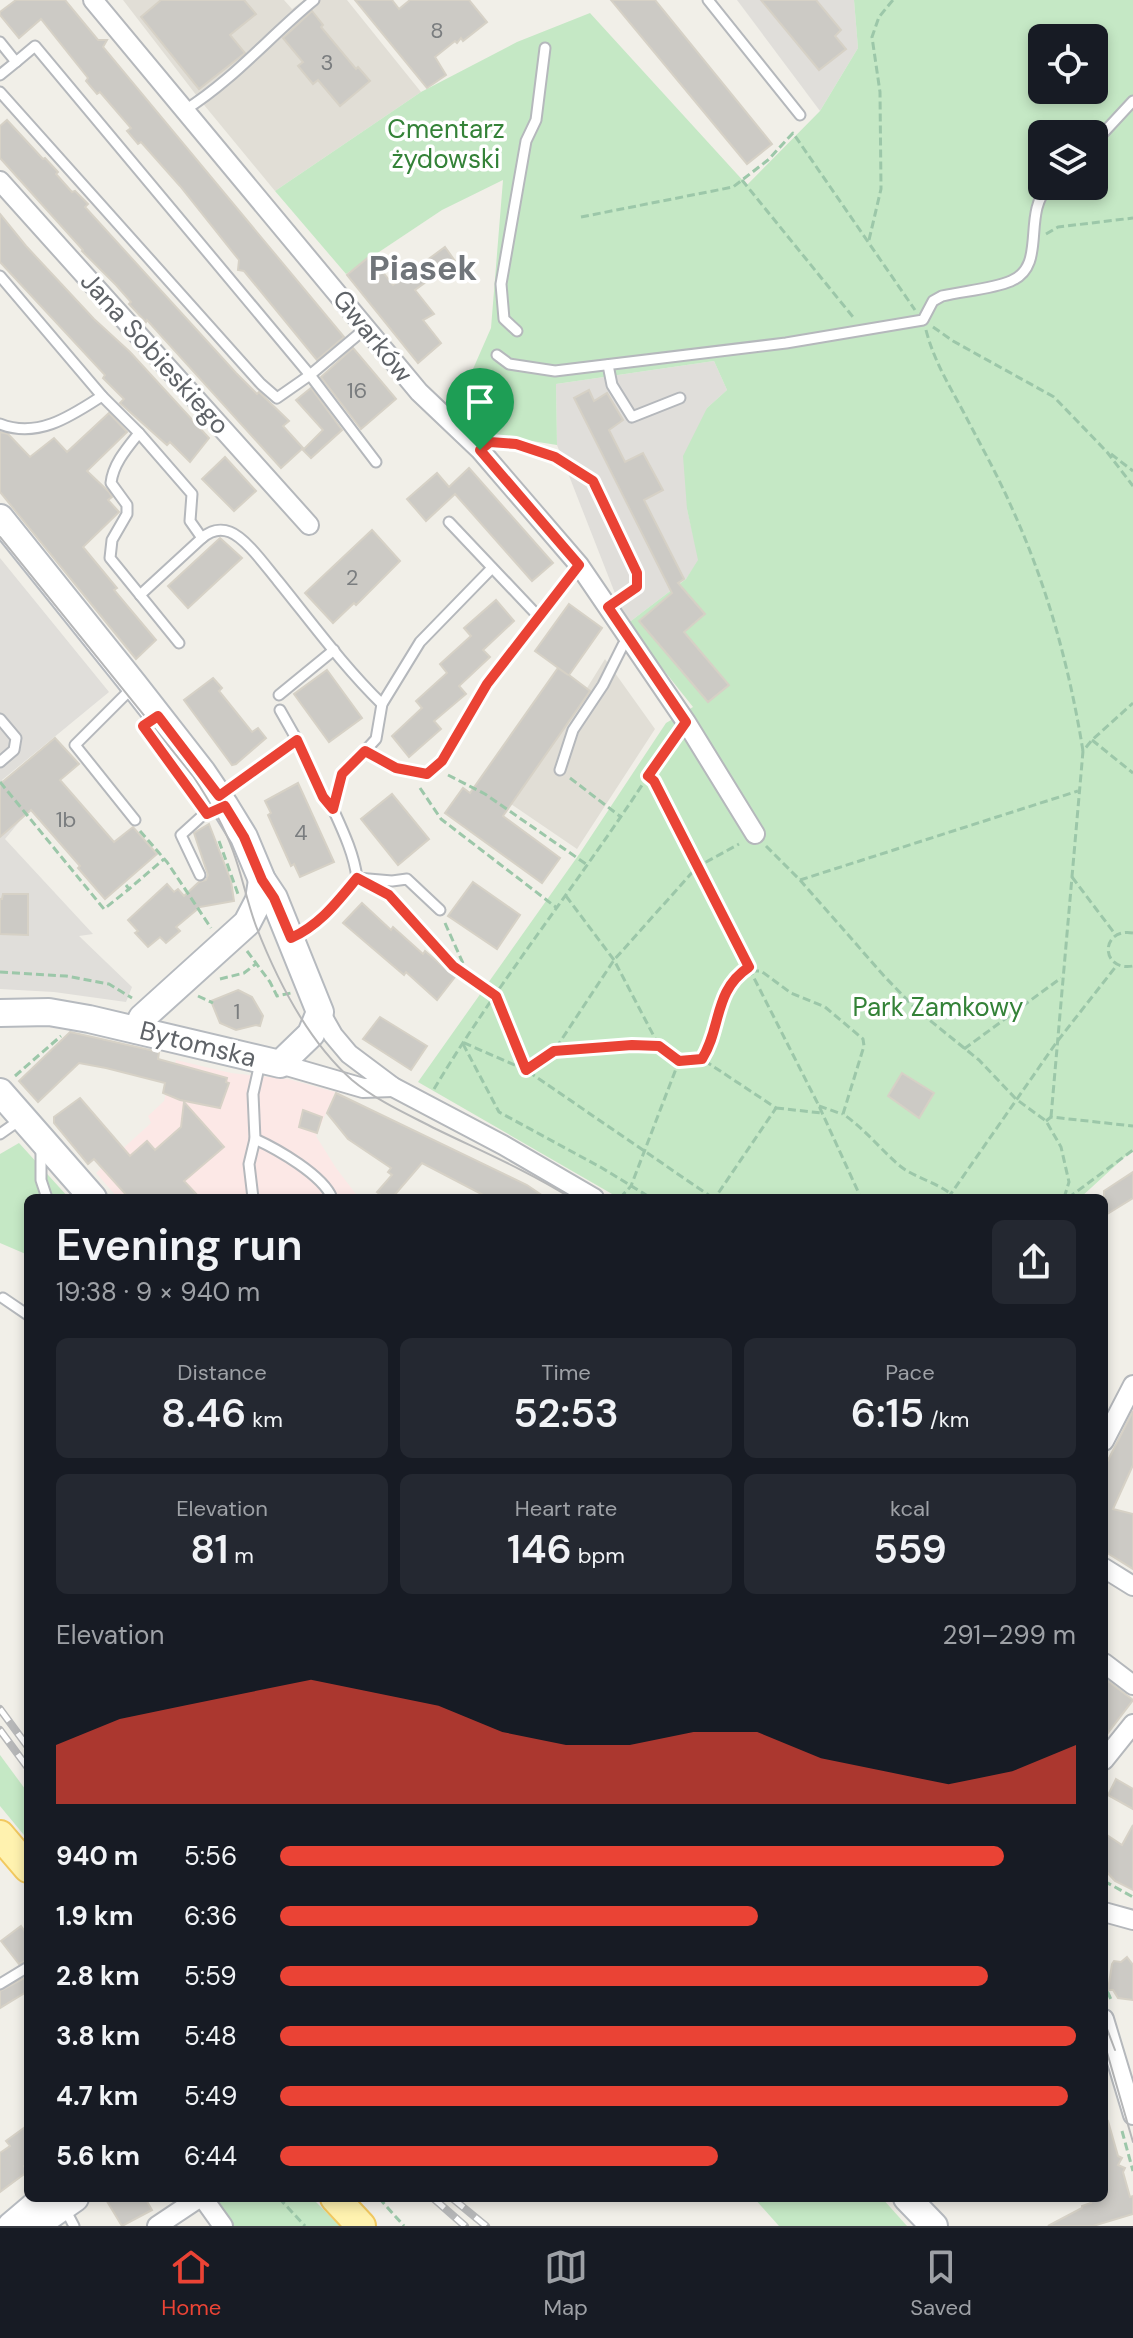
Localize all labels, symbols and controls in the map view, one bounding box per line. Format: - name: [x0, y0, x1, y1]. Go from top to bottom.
- house number: 8: [430, 16, 444, 45]
- map controls: [1028, 24, 1108, 200]
- button: locate: [1028, 24, 1108, 104]
- house number: 3: [320, 48, 334, 77]
- park label: Cmentarz żydowski: [387, 112, 505, 176]
- button: layers: [1028, 120, 1108, 200]
- district label: Piasek: [369, 246, 478, 291]
- street label: Jana Sobieskiego: [73, 265, 237, 441]
- street label: Gwarków: [325, 283, 421, 389]
- pin: [446, 368, 514, 450]
- house number: 16: [347, 376, 367, 405]
- icon: arrive: [458, 380, 502, 424]
- house number: 2: [346, 563, 358, 592]
- house number: 1b: [56, 805, 76, 834]
- house number: 4: [294, 818, 308, 847]
- park label: Park Zamkowy: [852, 990, 1024, 1024]
- house number: 1: [234, 997, 240, 1026]
- street label: Bytomska: [136, 1013, 260, 1075]
- text: Evening run: [56, 1216, 303, 1274]
- button: share: [992, 1220, 1076, 1304]
- text: 19:38 · 9 × 940 m: [56, 1275, 260, 1309]
- text: Distance: [177, 1358, 267, 1387]
- text: Time: [541, 1358, 591, 1387]
- text: Pace: [885, 1358, 935, 1387]
- text: 8.46: [161, 1387, 246, 1439]
- text: 52:53: [513, 1387, 619, 1439]
- text: 6:15: [851, 1387, 924, 1439]
- text: km: [246, 1405, 283, 1434]
- text: /km: [924, 1405, 969, 1434]
- text: Elevation: [176, 1494, 268, 1523]
- text: Heart rate: [515, 1494, 617, 1523]
- text: kcal: [890, 1494, 930, 1523]
- text: 81: [190, 1523, 228, 1575]
- text: 146: [507, 1523, 572, 1575]
- text: 559: [873, 1523, 947, 1575]
- text: m: [228, 1541, 254, 1570]
- text: bpm: [572, 1541, 625, 1570]
- text: Elevation: [56, 1618, 164, 1652]
- text: 291–299 m: [942, 1618, 1076, 1652]
- text: 940 m: [56, 1839, 138, 1873]
- text: 5:56: [184, 1839, 237, 1873]
- text: 1.9 km: [56, 1899, 133, 1933]
- text: 6:36: [184, 1899, 237, 1933]
- text: 2.8 km: [56, 1959, 140, 1993]
- text: 5:59: [184, 1959, 237, 1993]
- text: 3.8 km: [56, 2019, 140, 2053]
- text: 5:48: [184, 2019, 237, 2053]
- text: 4.7 km: [56, 2079, 138, 2113]
- text: 5:49: [184, 2079, 237, 2113]
- text: 5.6 km: [56, 2139, 140, 2173]
- text: 6:44: [184, 2139, 237, 2173]
- tab: Home: [161, 2245, 221, 2322]
- tab: Map: [544, 2245, 588, 2322]
- tab: Saved: [910, 2245, 972, 2322]

